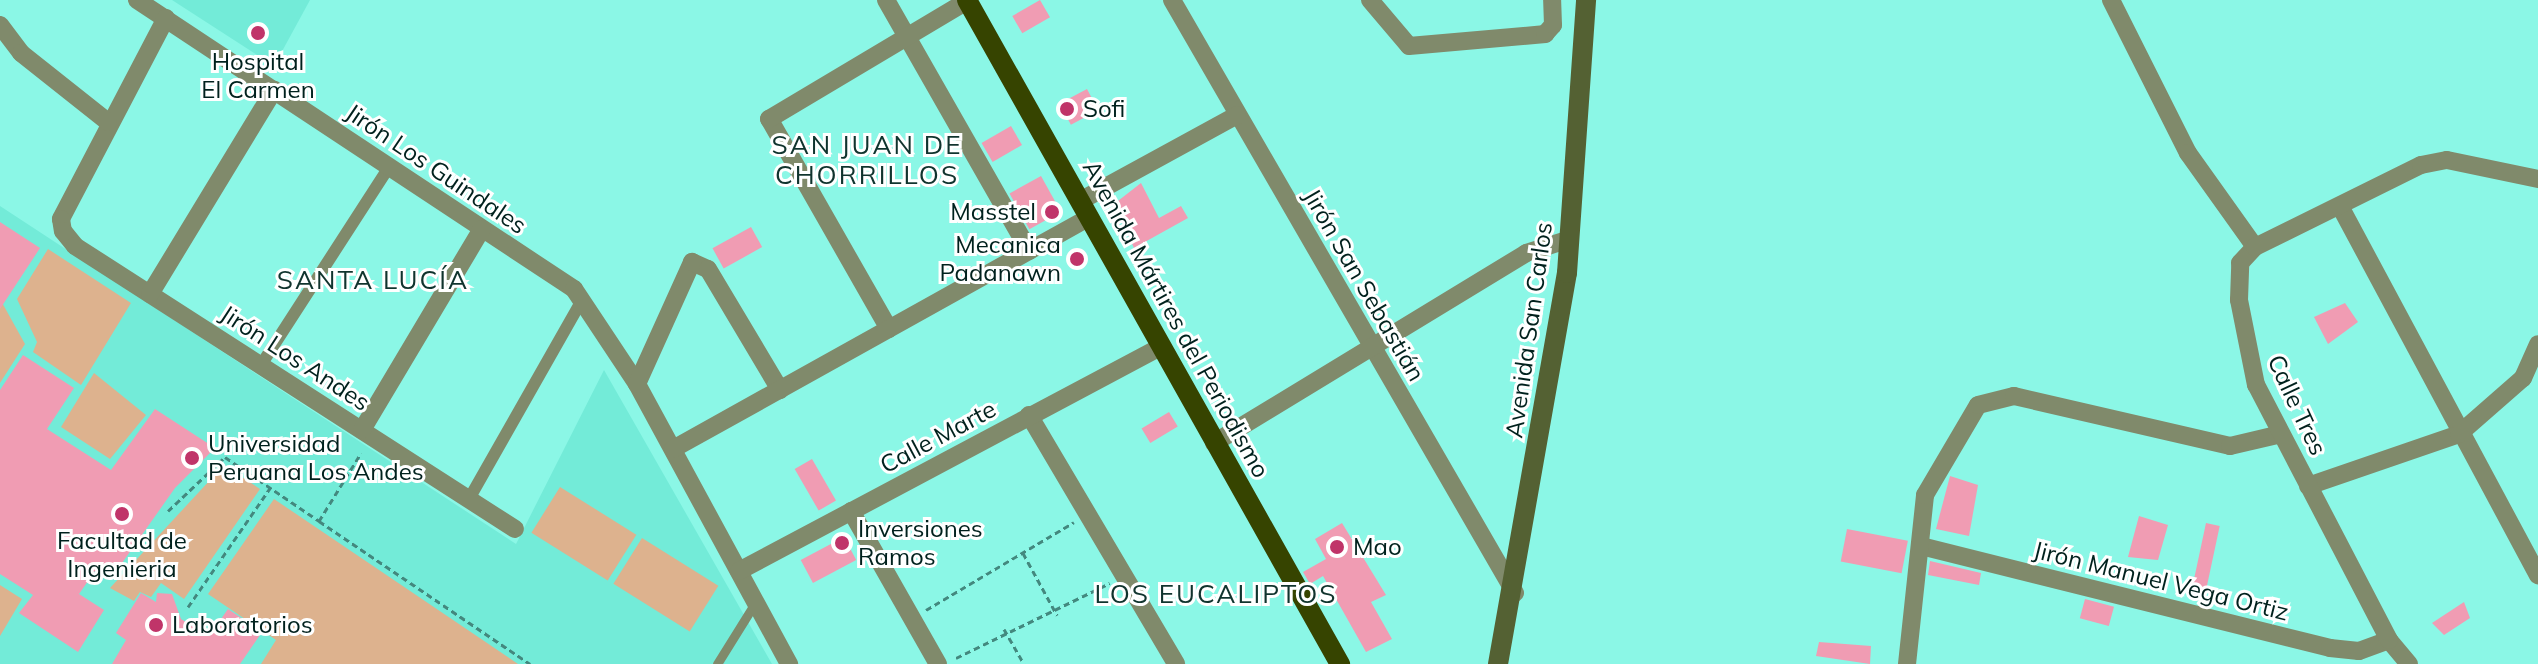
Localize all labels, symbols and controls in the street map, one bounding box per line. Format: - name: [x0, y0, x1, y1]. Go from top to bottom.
- marker: Hospital El Carmen: [247, 22, 269, 44]
- place label: Hospital El Carmen: [201, 48, 315, 104]
- place label: Sofi: [1083, 95, 1125, 123]
- street label: Jirón Los Guindales: [340, 98, 532, 240]
- marker: Sofi: [1058, 100, 1076, 118]
- district label: SAN JUAN DE CHORRILLOS: [772, 129, 962, 190]
- street label: Avenida Mártires del Periodismo: [1077, 155, 1275, 483]
- street label: Jirón San Sebastián: [1297, 184, 1431, 386]
- place label: Masstel: [950, 198, 1036, 226]
- marker: Masstel: [1043, 203, 1061, 221]
- street label: Avenida San Carlos: [1500, 220, 1558, 440]
- place label: Mecanica Padanawn: [939, 231, 1061, 287]
- marker: Mecanica Padanawn: [1068, 250, 1086, 268]
- district label: SANTA LUCÍA: [277, 264, 469, 296]
- street label: Jirón Los Andes: [215, 299, 375, 417]
- street label: Calle Tres: [2261, 350, 2333, 460]
- street label: Calle Marte: [875, 395, 1001, 479]
- place label: Universidad Peruana Los Andes: [208, 430, 424, 486]
- marker: Universidad Peruana Los Andes: [183, 449, 201, 467]
- marker: Facultad de Ingenieria: [113, 505, 131, 523]
- place label: Inversiones Ramos: [858, 515, 983, 571]
- place label: Facultad de Ingenieria: [57, 527, 187, 583]
- place label: Mao: [1353, 533, 1402, 561]
- marker: Inversiones Ramos: [833, 534, 851, 552]
- street label: Jirón Manuel Vega Ortiz: [2030, 535, 2292, 627]
- marker: Mao: [1328, 538, 1346, 556]
- district label: LOS EUCALIPTOS: [1094, 578, 1338, 610]
- place label: Laboratorios: [172, 611, 313, 639]
- marker: Laboratorios: [147, 616, 165, 634]

